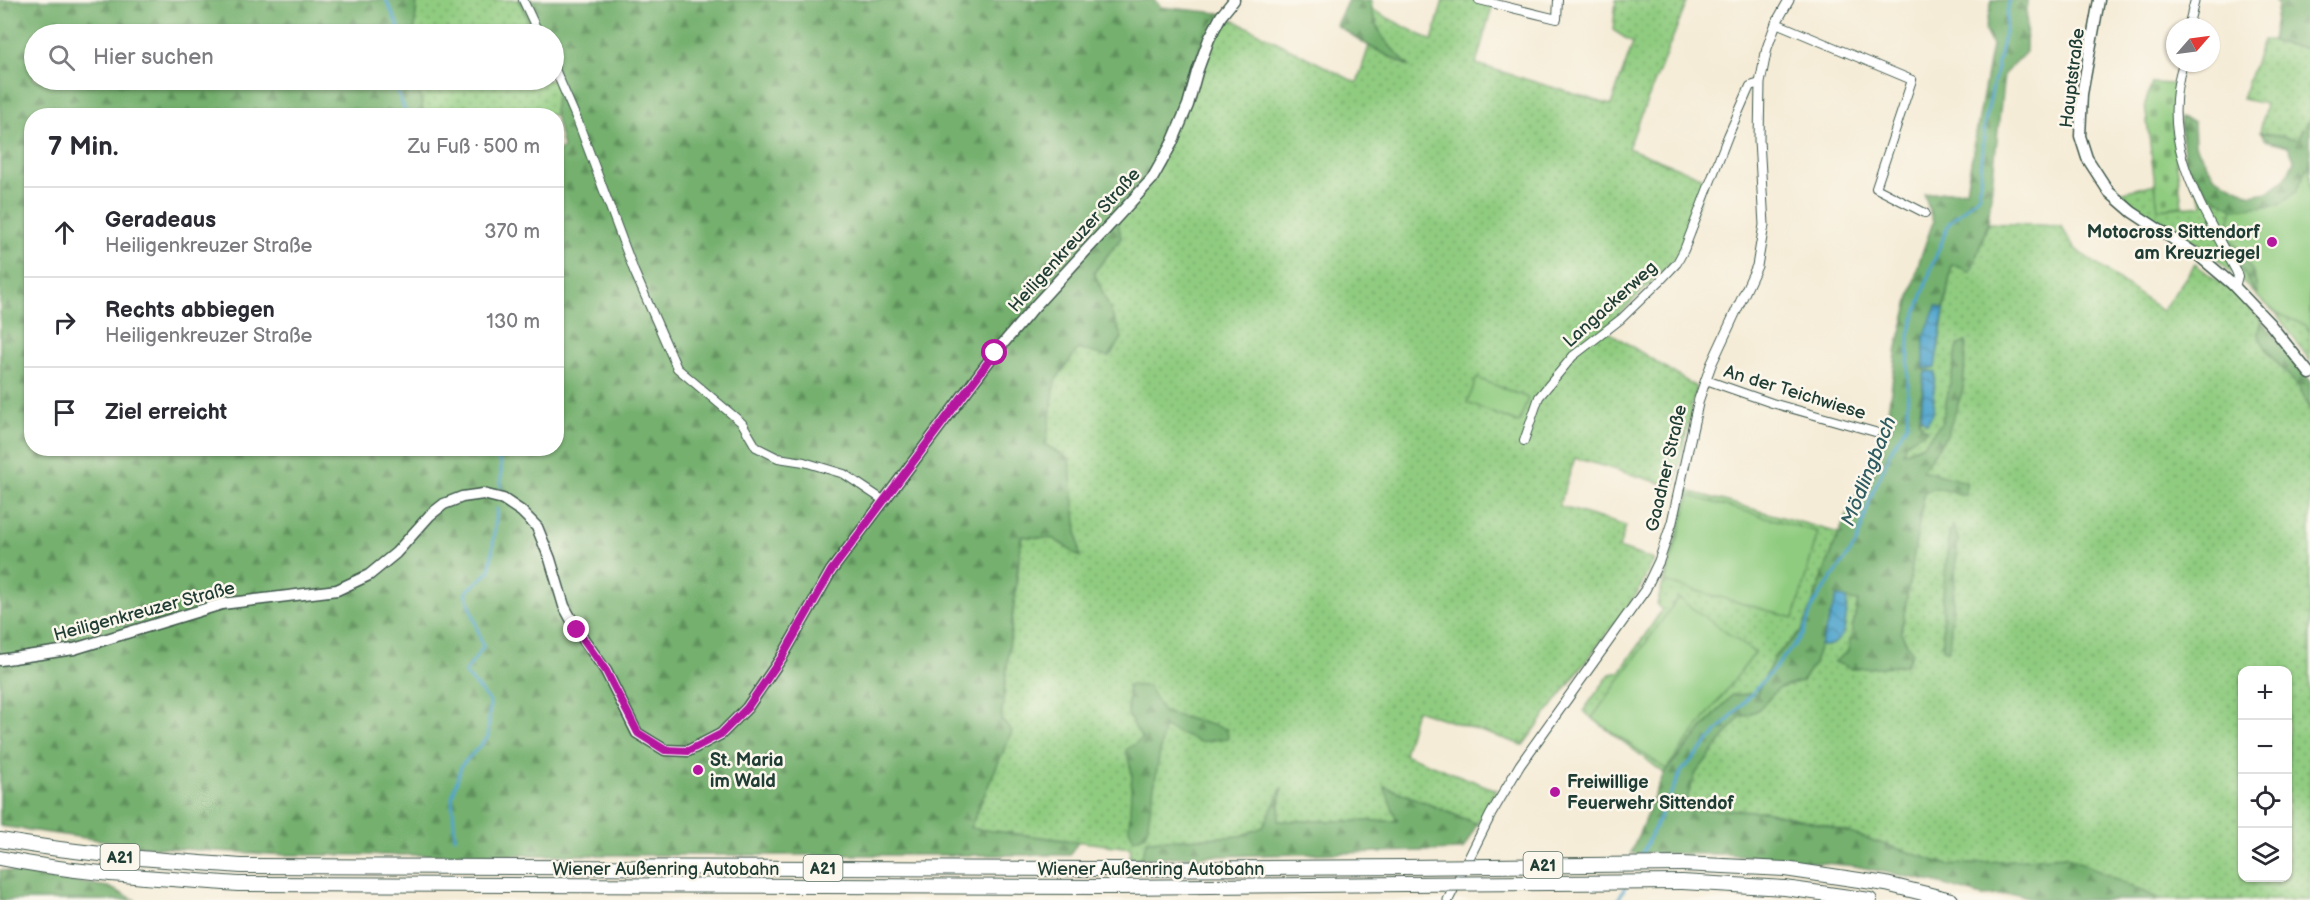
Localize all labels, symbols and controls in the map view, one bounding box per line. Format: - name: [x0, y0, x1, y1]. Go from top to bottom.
- north arrow: [2166, 18, 2220, 72]
- search box: [24, 24, 564, 90]
- street label: Hauptstraße: [2056, 27, 2089, 129]
- icon: search: [45, 41, 78, 74]
- text: Hier suchen: [93, 44, 214, 71]
- text: 7 Min.: [48, 132, 118, 163]
- text: Zu Fuß · 500 m: [408, 135, 540, 159]
- street label: Heiligenkreuzer Straße: [1004, 164, 1145, 317]
- text: Geradeaus: [105, 207, 216, 234]
- icon: ahead: [48, 216, 81, 249]
- text: 370 m: [484, 220, 540, 244]
- place label: Motocross Sittendorf am Kreuzriegel: [2087, 222, 2260, 264]
- text: Heiligenkreuzer Straße: [105, 234, 312, 258]
- marker: Motocross Sittendorf am Kreuzriegel: [2265, 235, 2279, 249]
- street label: Langackerweg: [1559, 257, 1662, 352]
- text: Rechts abbiegen: [105, 297, 275, 324]
- icon: right: [48, 306, 81, 339]
- text: 130 m: [486, 310, 540, 334]
- text: Heiligenkreuzer Straße: [105, 324, 312, 348]
- route start: [981, 339, 1007, 365]
- street label: An der Teichwiese: [1721, 361, 1869, 424]
- icon: arrive: [48, 396, 81, 429]
- text: Ziel erreicht: [105, 399, 227, 426]
- street label: Gaadner Straße: [1642, 402, 1691, 534]
- water label: Mödlingbach: [1836, 413, 1902, 530]
- street label: Heiligenkreuzer Straße: [51, 577, 237, 646]
- route end: [563, 616, 589, 642]
- map controls: [2238, 666, 2292, 882]
- button: +: [2238, 666, 2292, 720]
- button: −: [2238, 720, 2292, 774]
- place label: St. Maria im Wald: [710, 750, 784, 792]
- marker: St. Maria im Wald: [691, 763, 705, 777]
- place label: Freiwillige Feuerwehr Sittendof: [1567, 772, 1734, 814]
- button: locate: [2238, 774, 2292, 828]
- marker: Freiwillige Feuerwehr Sittendof: [1548, 785, 1562, 799]
- button: layers: [2238, 828, 2292, 882]
- road number: A21: [100, 844, 140, 870]
- road number: A21: [1524, 852, 1562, 878]
- road number: A21: [804, 855, 842, 881]
- street label: Wiener Außenring Autobahn: [553, 859, 779, 880]
- street label: Wiener Außenring Autobahn: [1038, 859, 1264, 880]

